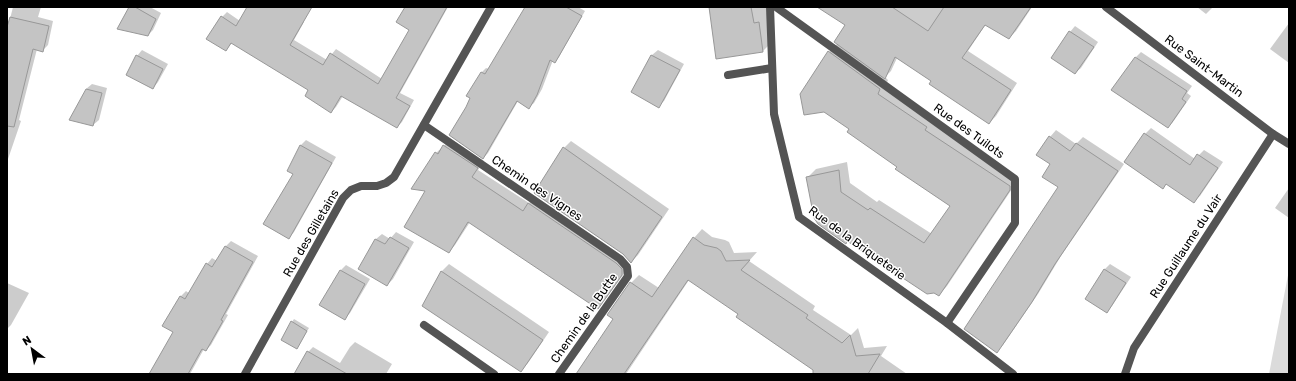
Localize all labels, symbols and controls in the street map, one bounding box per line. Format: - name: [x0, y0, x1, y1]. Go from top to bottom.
- street label: Rue Saint-Martin: [1162, 32, 1246, 100]
- street label: Rue des Tuilots: [931, 101, 1007, 161]
- street label: Chemin des Vignes: [489, 152, 585, 224]
- street label: Rue des Gilletains: [280, 187, 342, 279]
- street label: Rue Guillaume du Vair: [1147, 191, 1225, 301]
- street label: Rue de la Briqueterie: [806, 203, 908, 283]
- street label: Chemin de la Butte: [548, 270, 620, 366]
- north arrow: [12, 329, 52, 369]
- text: N: [20, 333, 34, 349]

